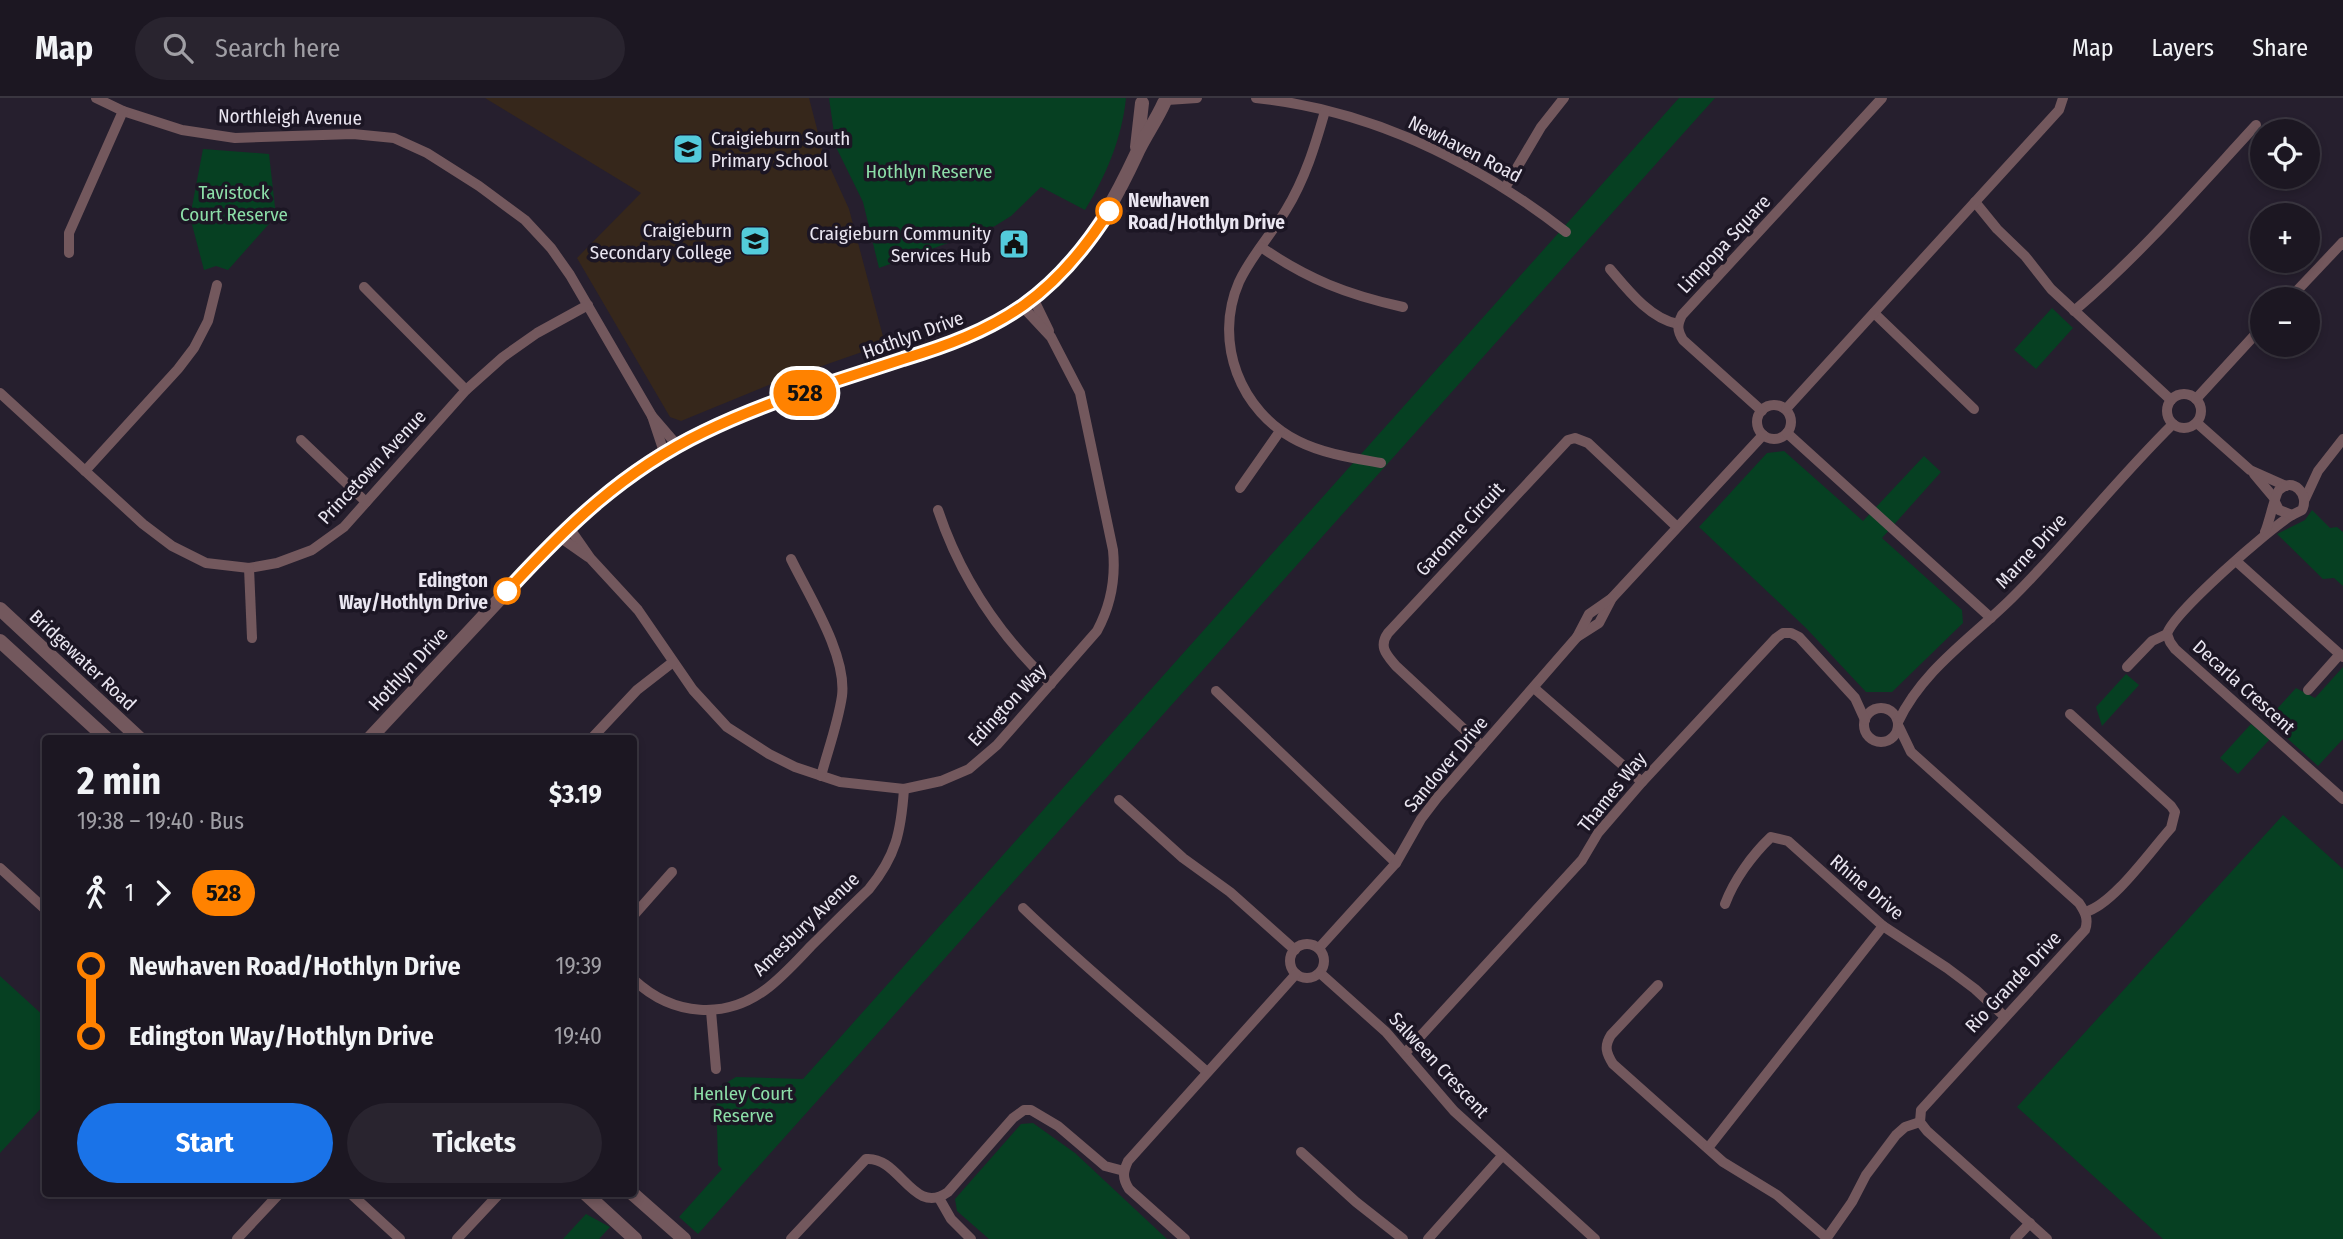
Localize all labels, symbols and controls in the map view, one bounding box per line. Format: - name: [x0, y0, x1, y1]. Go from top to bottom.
- search box: [135, 17, 625, 80]
- text: Map: [35, 28, 93, 68]
- icon: search: [159, 29, 197, 67]
- text: Search here: [215, 33, 340, 64]
- text: Map: [2072, 34, 2114, 62]
- text: Layers: [2152, 34, 2214, 62]
- text: Share: [2252, 34, 2308, 62]
- street label: Northleigh Avenue: [218, 104, 362, 130]
- street label: Newhaven Road: [1405, 111, 1525, 187]
- map controls: [2250, 119, 2320, 357]
- button: locate: [2250, 119, 2320, 189]
- place label: Craigieburn South Primary School: [711, 127, 850, 172]
- school or university icon: Craigieburn South Primary School: [671, 132, 705, 166]
- park label: Hothlyn Reserve: [866, 160, 992, 183]
- park label: Tavistock Court Reserve: [180, 181, 288, 226]
- place label: Newhaven Road/Hothlyn Drive: [1128, 189, 1285, 234]
- street label: Limpopa Square: [1673, 190, 1775, 298]
- marker: Newhaven Road/Hothlyn Drive: [1096, 198, 1122, 224]
- button: +: [2250, 203, 2320, 273]
- place label: Craigieburn Secondary College: [590, 219, 732, 264]
- place label: Craigieburn Community Services Hub: [809, 222, 992, 267]
- school or university icon: Craigieburn Secondary College: [738, 224, 772, 258]
- public building icon: Craigieburn Community Services Hub: [997, 227, 1031, 261]
- button: −: [2250, 287, 2320, 357]
- street label: Hothlyn Drive: [859, 306, 967, 364]
- line badge: 528: [765, 370, 845, 416]
- text: 528: [787, 379, 823, 407]
- street label: Princetown Avenue: [313, 405, 431, 529]
- street label: Garonne Circuit: [1411, 477, 1510, 581]
- street label: Marne Drive: [1991, 509, 2071, 593]
- place label: Edington Way/Hothlyn Drive: [339, 569, 488, 614]
- marker: Edington Way/Hothlyn Drive: [494, 578, 520, 604]
- street label: Bridgewater Road: [25, 605, 141, 715]
- street label: Hothlyn Drive: [364, 622, 452, 716]
- street label: Decarla Crescent: [2188, 635, 2300, 739]
- street label: Edington Way: [963, 659, 1051, 751]
- street label: Sandover Drive: [1399, 711, 1493, 817]
- street label: Thames Way: [1573, 747, 1651, 836]
- text: 2 min: [77, 758, 161, 804]
- text: $3.19: [549, 779, 602, 810]
- text: 19:38 – 19:40 · Bus: [77, 807, 244, 835]
- street label: Rhine Drive: [1825, 850, 1909, 924]
- street label: Amesbury Avenue: [748, 868, 864, 980]
- icon: walk: [77, 874, 115, 912]
- icon: forward: [144, 874, 182, 912]
- text: 1: [125, 879, 134, 907]
- text: 528: [206, 879, 241, 907]
- street label: Rio Grande Drive: [1960, 927, 2066, 1037]
- text: Newhaven Road/Hothlyn Drive: [129, 951, 461, 982]
- text: 19:39: [555, 952, 602, 980]
- street label: Salween Crescent: [1384, 1008, 1494, 1123]
- text: Edington Way/Hothlyn Drive: [129, 1021, 434, 1052]
- text: 19:40: [554, 1022, 602, 1050]
- park label: Henley Court Reserve: [693, 1082, 794, 1127]
- button: Start: [77, 1103, 333, 1183]
- button: Tickets: [347, 1103, 602, 1183]

